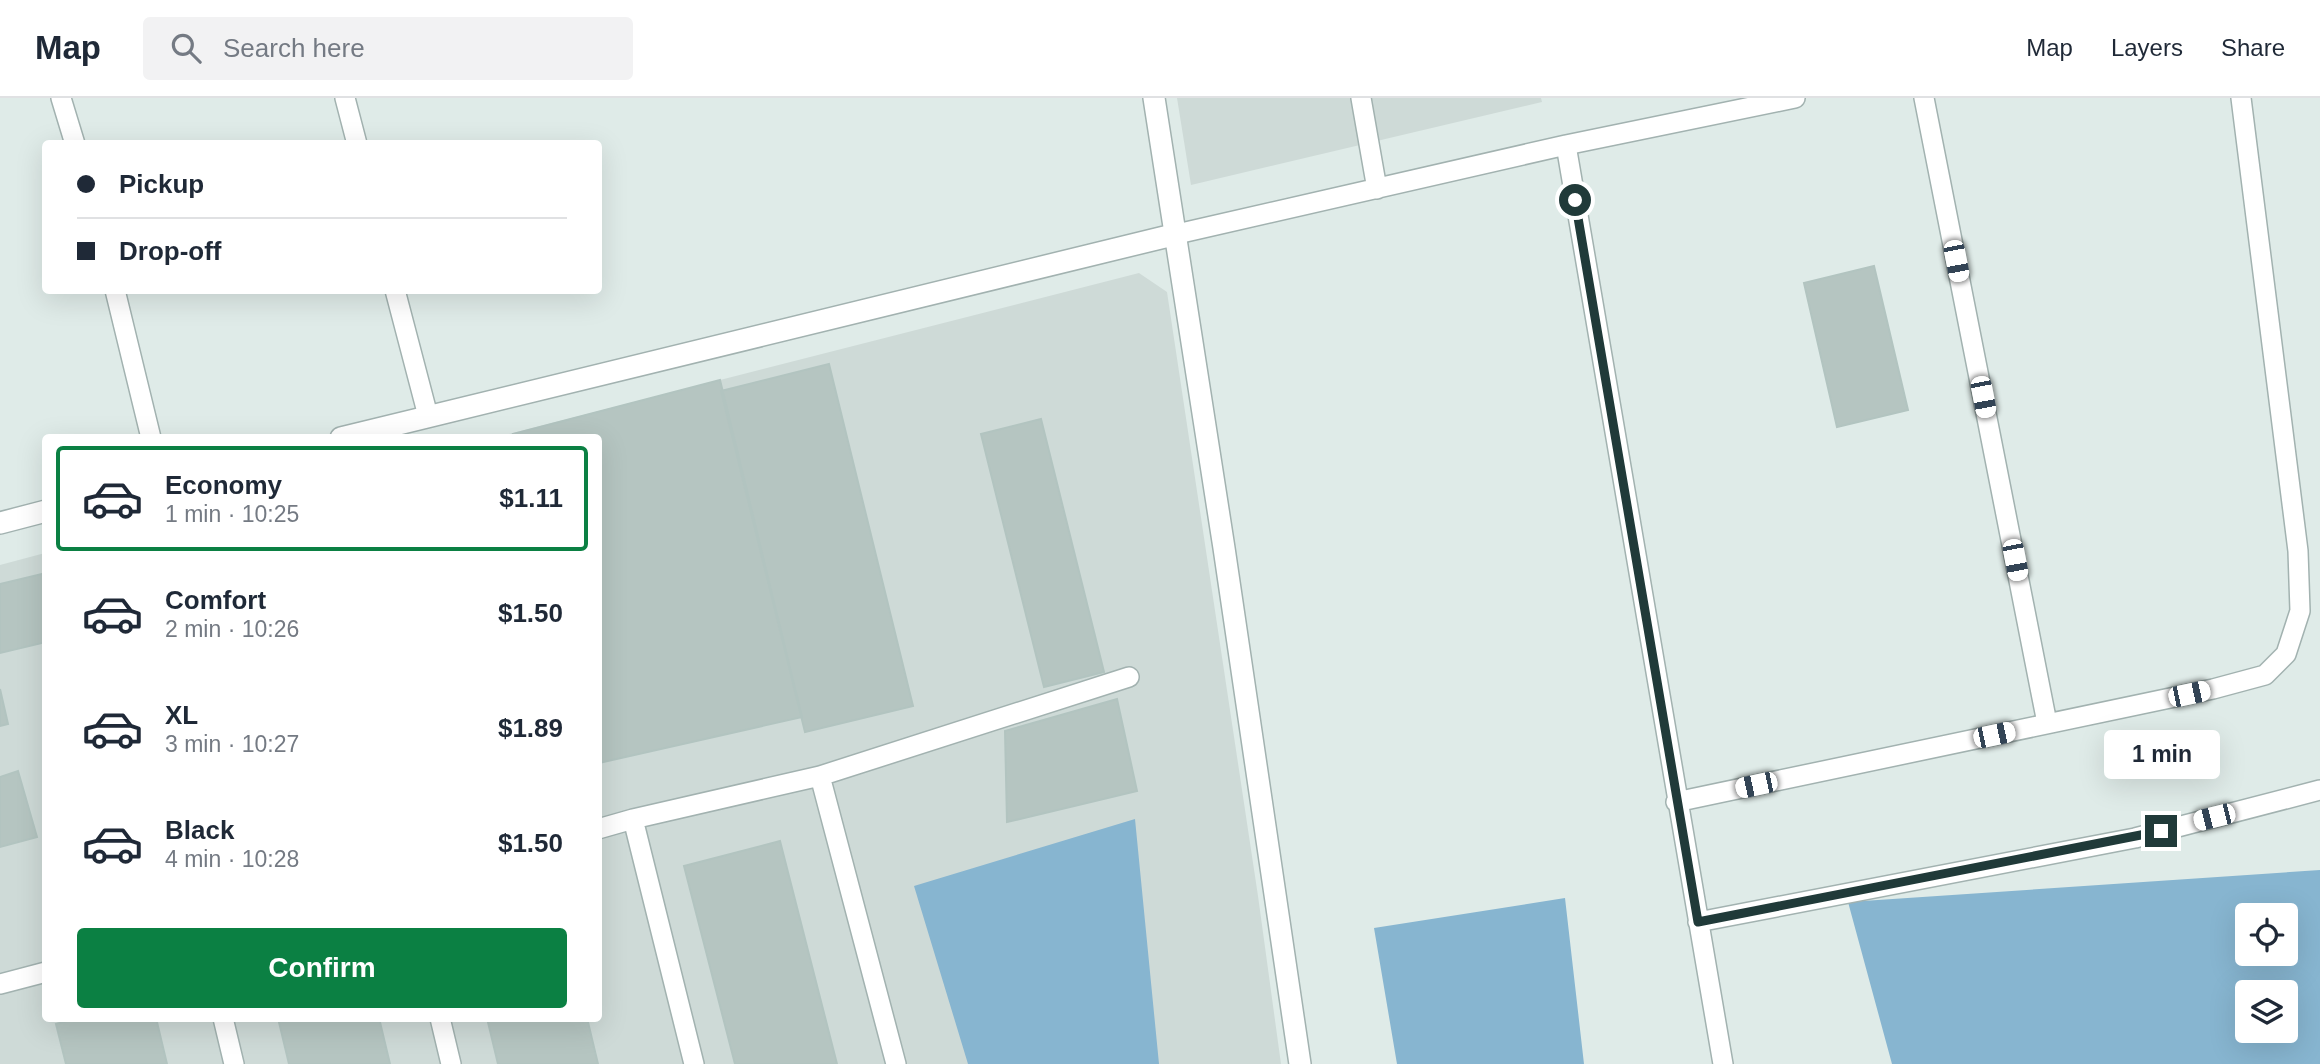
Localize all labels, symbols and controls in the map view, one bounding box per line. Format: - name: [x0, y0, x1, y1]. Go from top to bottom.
- search box: [143, 17, 633, 80]
- text: Map: [35, 29, 101, 66]
- icon: search: [167, 29, 205, 67]
- text: Search here: [223, 33, 365, 63]
- text: Map: [2026, 34, 2073, 61]
- text: Layers: [2111, 34, 2183, 61]
- text: Share: [2221, 34, 2285, 61]
- text: Pickup: [119, 169, 204, 199]
- route start: [1559, 184, 1591, 216]
- text: Drop-off: [119, 236, 222, 266]
- car: [1942, 238, 1971, 284]
- car: [1969, 374, 1998, 420]
- icon: car: [81, 467, 144, 530]
- text: Economy: [165, 470, 282, 500]
- text: $1.11: [499, 483, 563, 513]
- text: 1 min · 10:25: [165, 501, 299, 527]
- car: [2001, 537, 2030, 583]
- icon: car: [81, 582, 144, 645]
- text: Comfort: [165, 585, 266, 615]
- text: $1.50: [498, 598, 563, 628]
- text: 2 min · 10:26: [165, 616, 299, 642]
- car: [2167, 679, 2212, 709]
- icon: car: [81, 697, 144, 760]
- text: XL: [165, 700, 198, 730]
- text: $1.89: [498, 713, 563, 743]
- car: [1972, 720, 2017, 750]
- callout: 1 min: [2103, 730, 2219, 778]
- text: 3 min · 10:27: [165, 731, 299, 757]
- text: 1 min: [2132, 741, 2192, 767]
- car: [1734, 770, 1779, 800]
- car: [2192, 802, 2237, 832]
- icon: car: [81, 812, 144, 875]
- text: Black: [165, 815, 234, 845]
- route end: [2145, 815, 2177, 847]
- text: $1.50: [498, 828, 563, 858]
- text: 4 min · 10:28: [165, 846, 299, 872]
- map controls: [2235, 903, 2298, 1043]
- button: locate: [2235, 903, 2298, 966]
- button: Confirm: [77, 928, 567, 1008]
- button: layers: [2235, 980, 2298, 1043]

